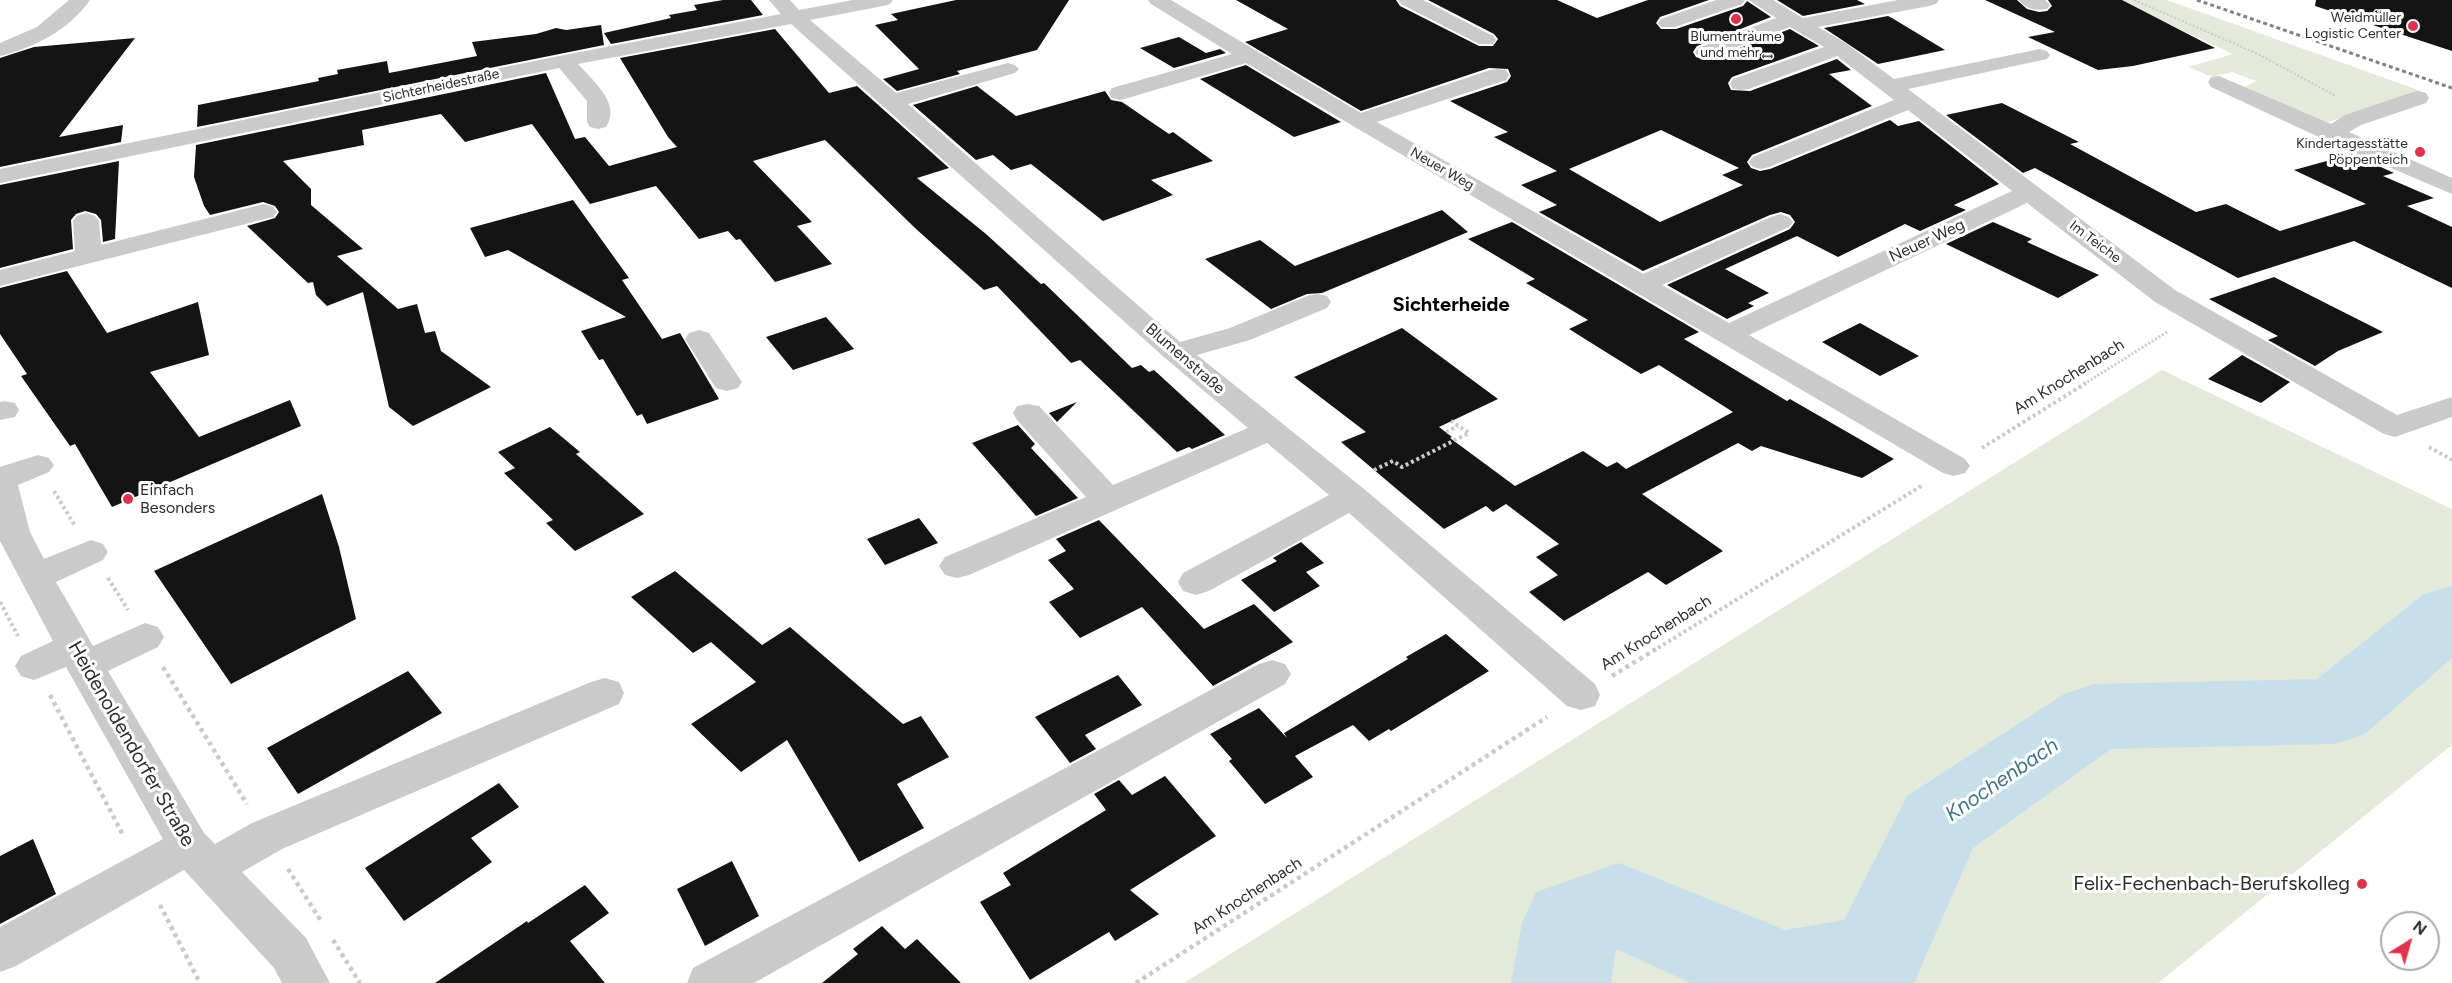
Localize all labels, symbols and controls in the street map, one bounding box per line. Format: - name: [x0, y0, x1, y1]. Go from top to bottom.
- place label: Weidmüller Logistic Center: [2305, 10, 2401, 42]
- marker: Blumenträume und mehr ...: [1729, 12, 1743, 26]
- marker: Weidmüller Logistic Center: [2406, 19, 2420, 33]
- place label: Blumenträume und mehr ...: [1690, 29, 1782, 62]
- street label: Sichterheidestraße: [381, 65, 501, 107]
- place label: Kindertagesstätte Pöppenteich: [2296, 136, 2408, 168]
- street label: Neuer Weg: [1407, 144, 1477, 194]
- marker: Kindertagesstätte Pöppenteich: [2413, 145, 2427, 159]
- street label: Neuer Weg: [1886, 215, 1968, 267]
- street label: Im Teiche: [2066, 217, 2124, 267]
- district label: Sichterheide: [1393, 293, 1509, 317]
- street label: Blumenstraße: [1142, 319, 1228, 399]
- street label: Am Knochenbach: [2010, 335, 2128, 419]
- place label: Einfach Besonders: [140, 480, 215, 518]
- marker: Einfach Besonders: [121, 492, 135, 506]
- street label: Am Knochenbach: [1597, 591, 1715, 675]
- street label: Heidenoldendorfer Straße: [62, 637, 200, 851]
- water label: Knochenbach: [1941, 733, 2063, 827]
- street label: Am Knochenbach: [1189, 853, 1305, 939]
- place label: Felix-Fechenbach-Berufskolleg: [2073, 872, 2350, 896]
- marker: Felix-Fechenbach-Berufskolleg: [2355, 877, 2369, 891]
- north arrow: [2380, 911, 2440, 971]
- text: N: [2409, 917, 2431, 939]

